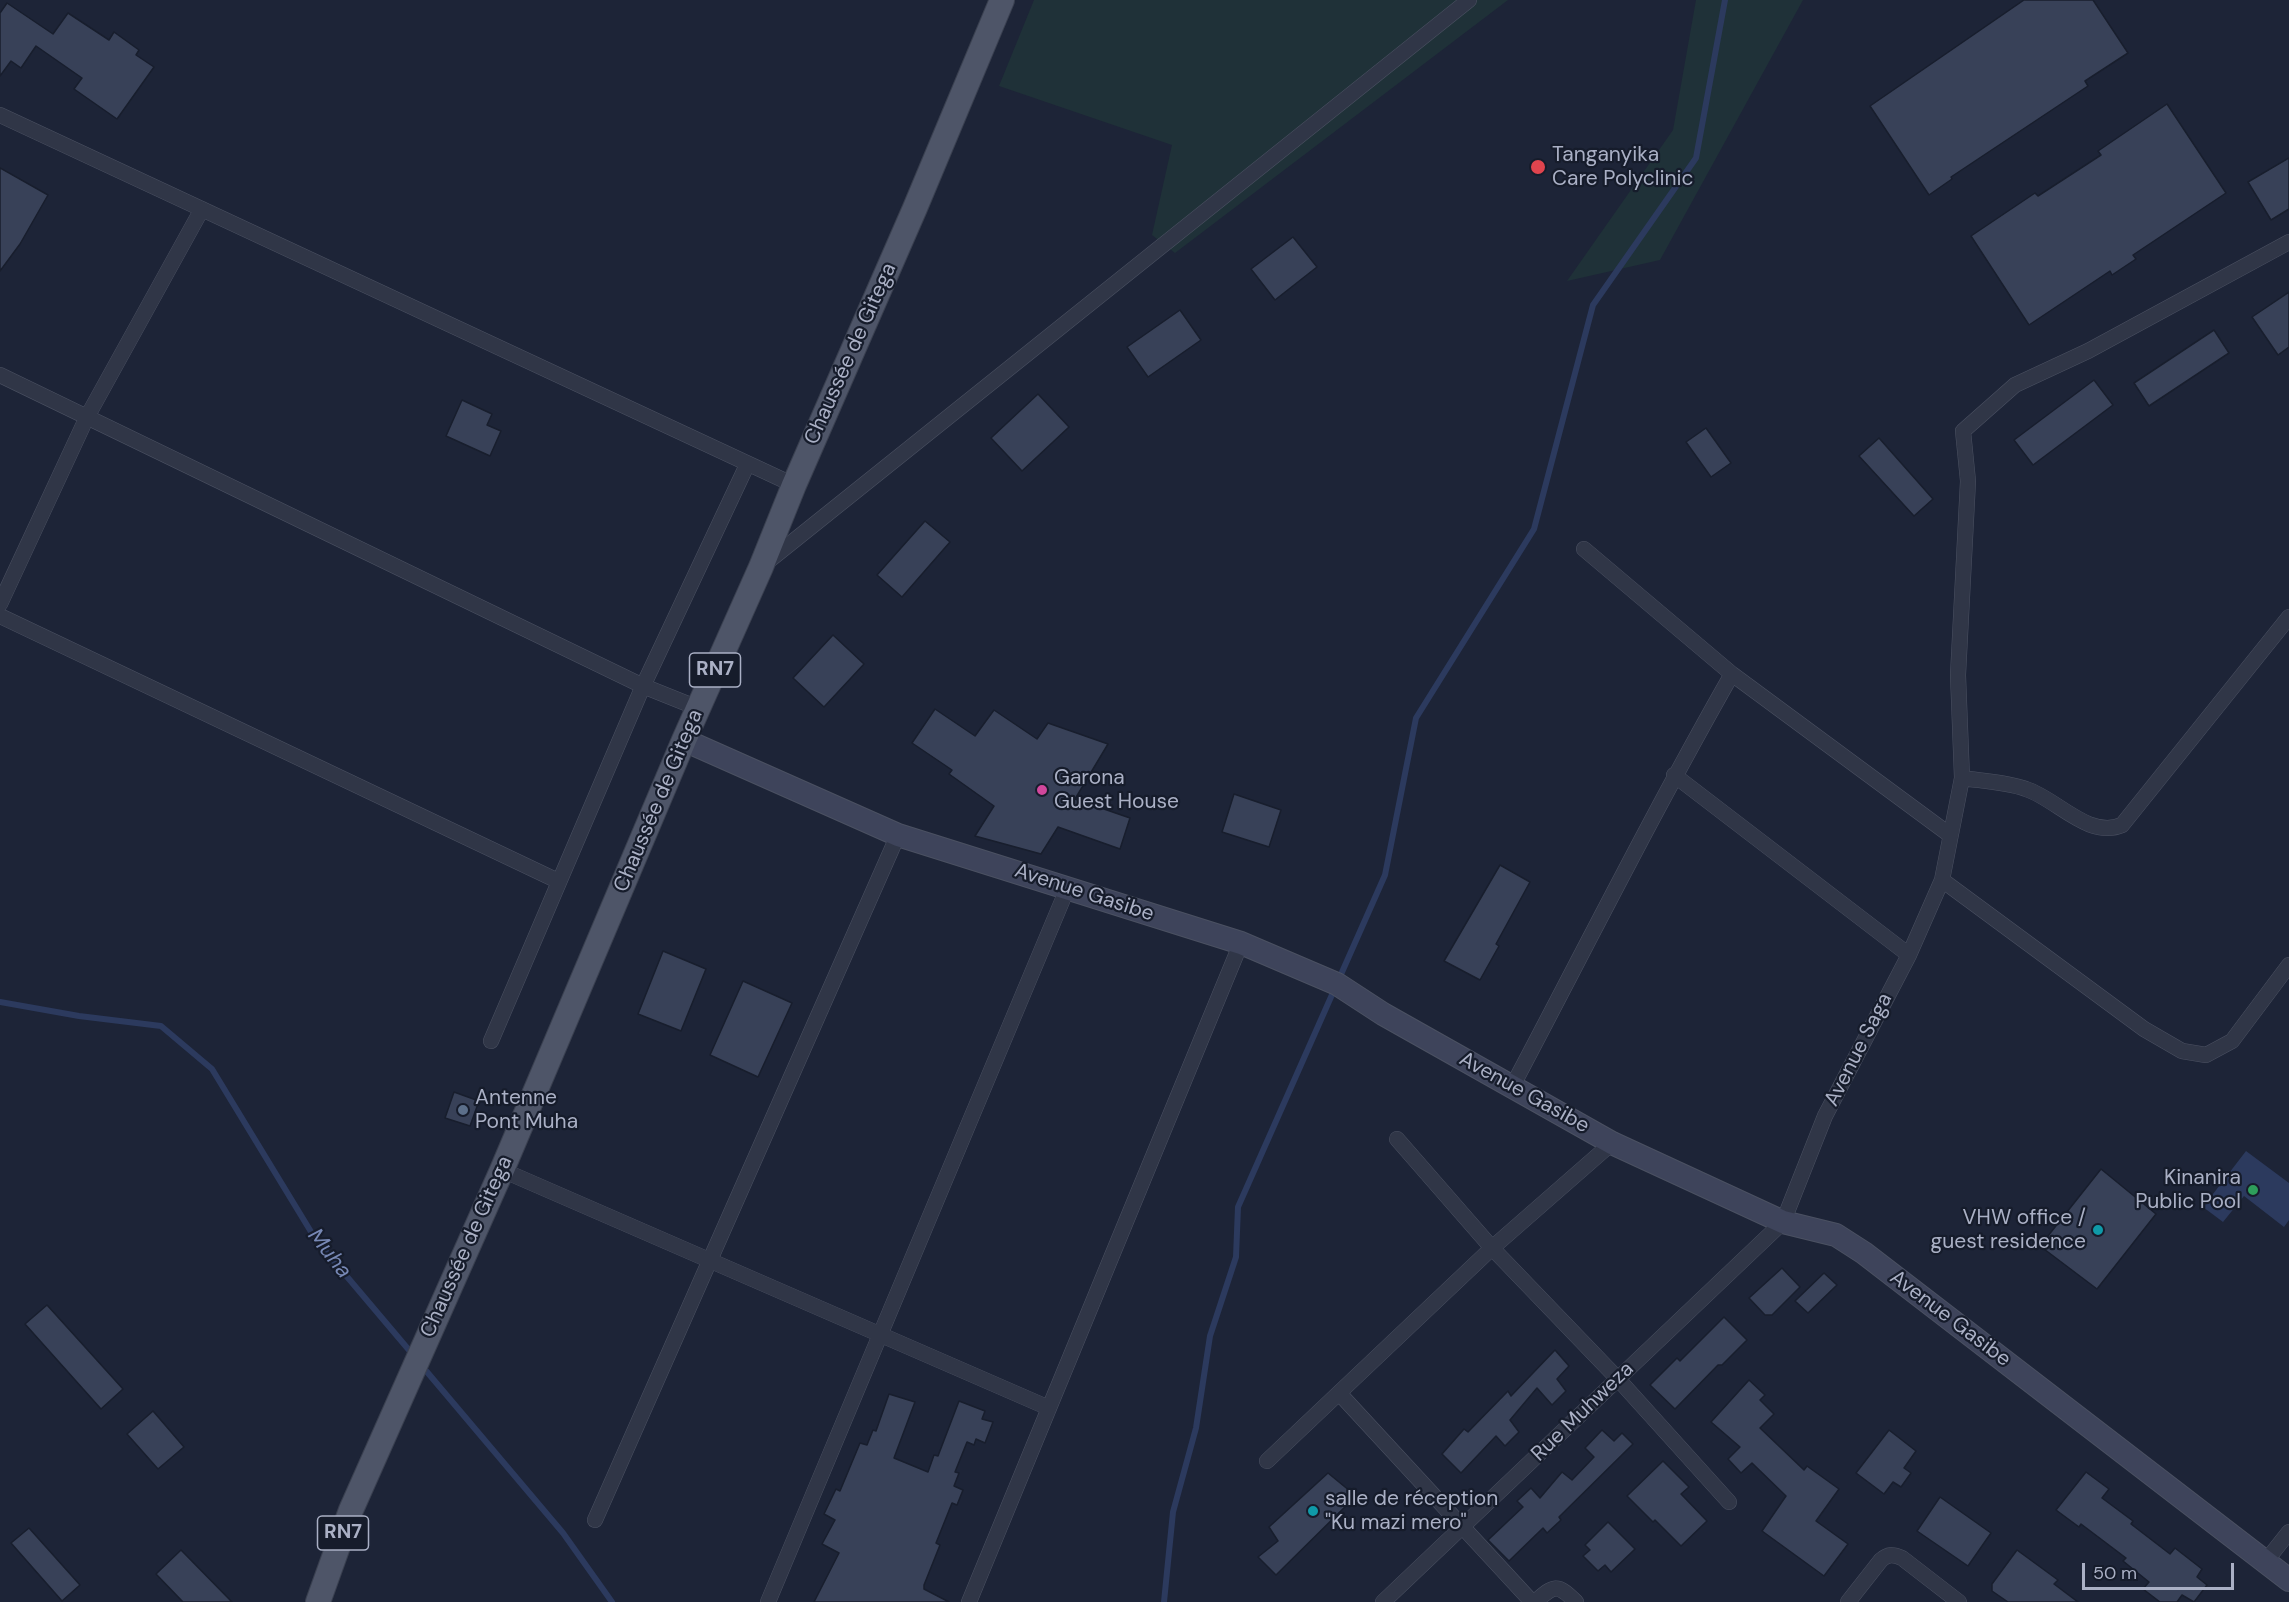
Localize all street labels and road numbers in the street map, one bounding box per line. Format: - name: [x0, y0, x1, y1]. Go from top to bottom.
- street label: Chaussée de Gitega: [800, 259, 902, 449]
- road number: RN7: [690, 653, 740, 687]
- street label: Chaussée de Gitega: [609, 706, 709, 896]
- street label: Avenue Gasibe: [1011, 859, 1157, 927]
- street label: Avenue Saga: [1820, 989, 1898, 1111]
- street label: Avenue Gasibe: [1455, 1047, 1593, 1139]
- street label: Chaussée de Gitega: [416, 1152, 518, 1342]
- street label: Avenue Gasibe: [1885, 1265, 2015, 1373]
- street label: Rue Muhweza: [1527, 1357, 1639, 1467]
- road number: RN7: [318, 1516, 368, 1550]

